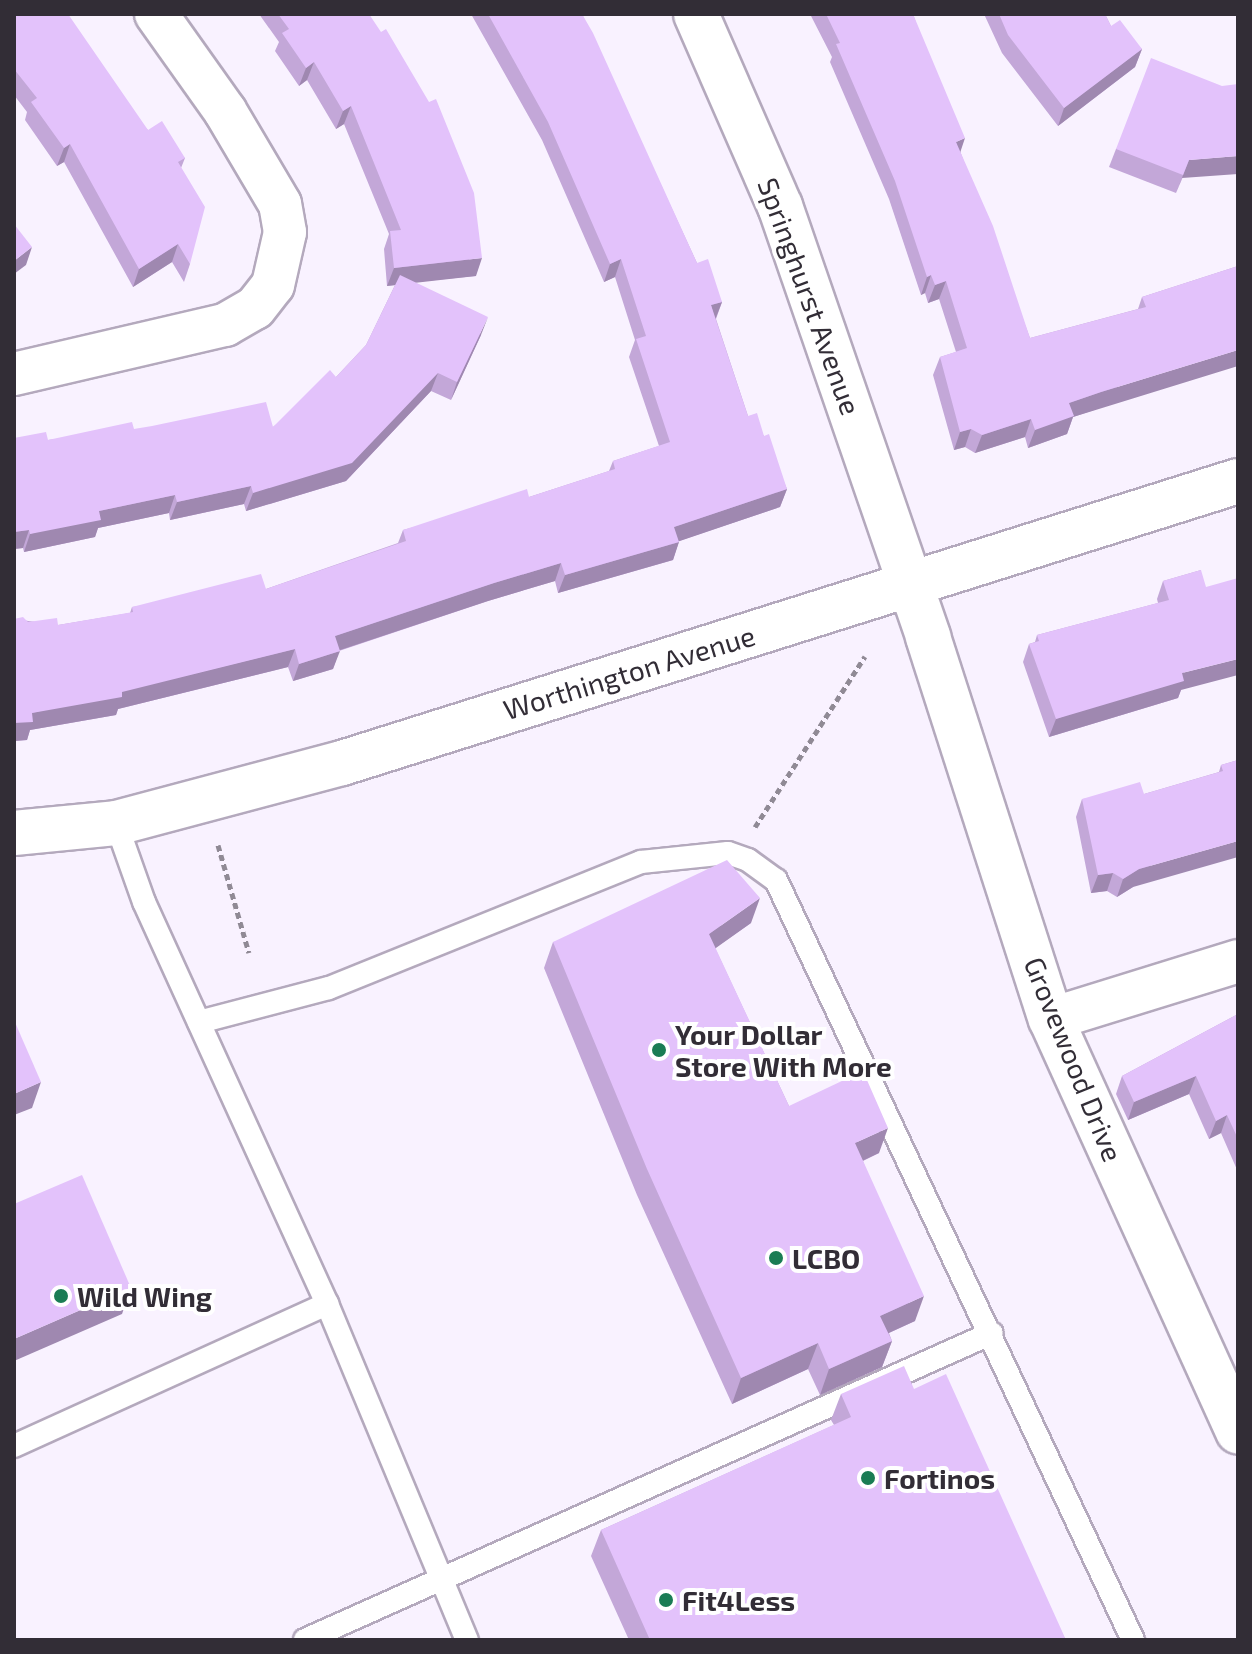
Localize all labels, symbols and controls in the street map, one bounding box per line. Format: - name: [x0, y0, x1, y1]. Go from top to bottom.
- street label: Springhurst Avenue: [751, 173, 869, 419]
- street label: Worthington Avenue: [499, 618, 759, 726]
- street label: Grovewood Drive: [1018, 952, 1130, 1166]
- place label: Your Dollar Store With More: [675, 1017, 892, 1083]
- marker: Your Dollar Store With More: [650, 1041, 668, 1059]
- place label: LCBO: [792, 1241, 860, 1275]
- marker: LCBO: [767, 1249, 785, 1267]
- place label: Wild Wing: [77, 1279, 212, 1313]
- marker: Wild Wing: [52, 1287, 70, 1305]
- place label: Fortinos: [884, 1461, 995, 1495]
- marker: Fortinos: [859, 1469, 877, 1487]
- place label: Fit4Less: [682, 1583, 795, 1617]
- marker: Fit4Less: [657, 1591, 675, 1609]

